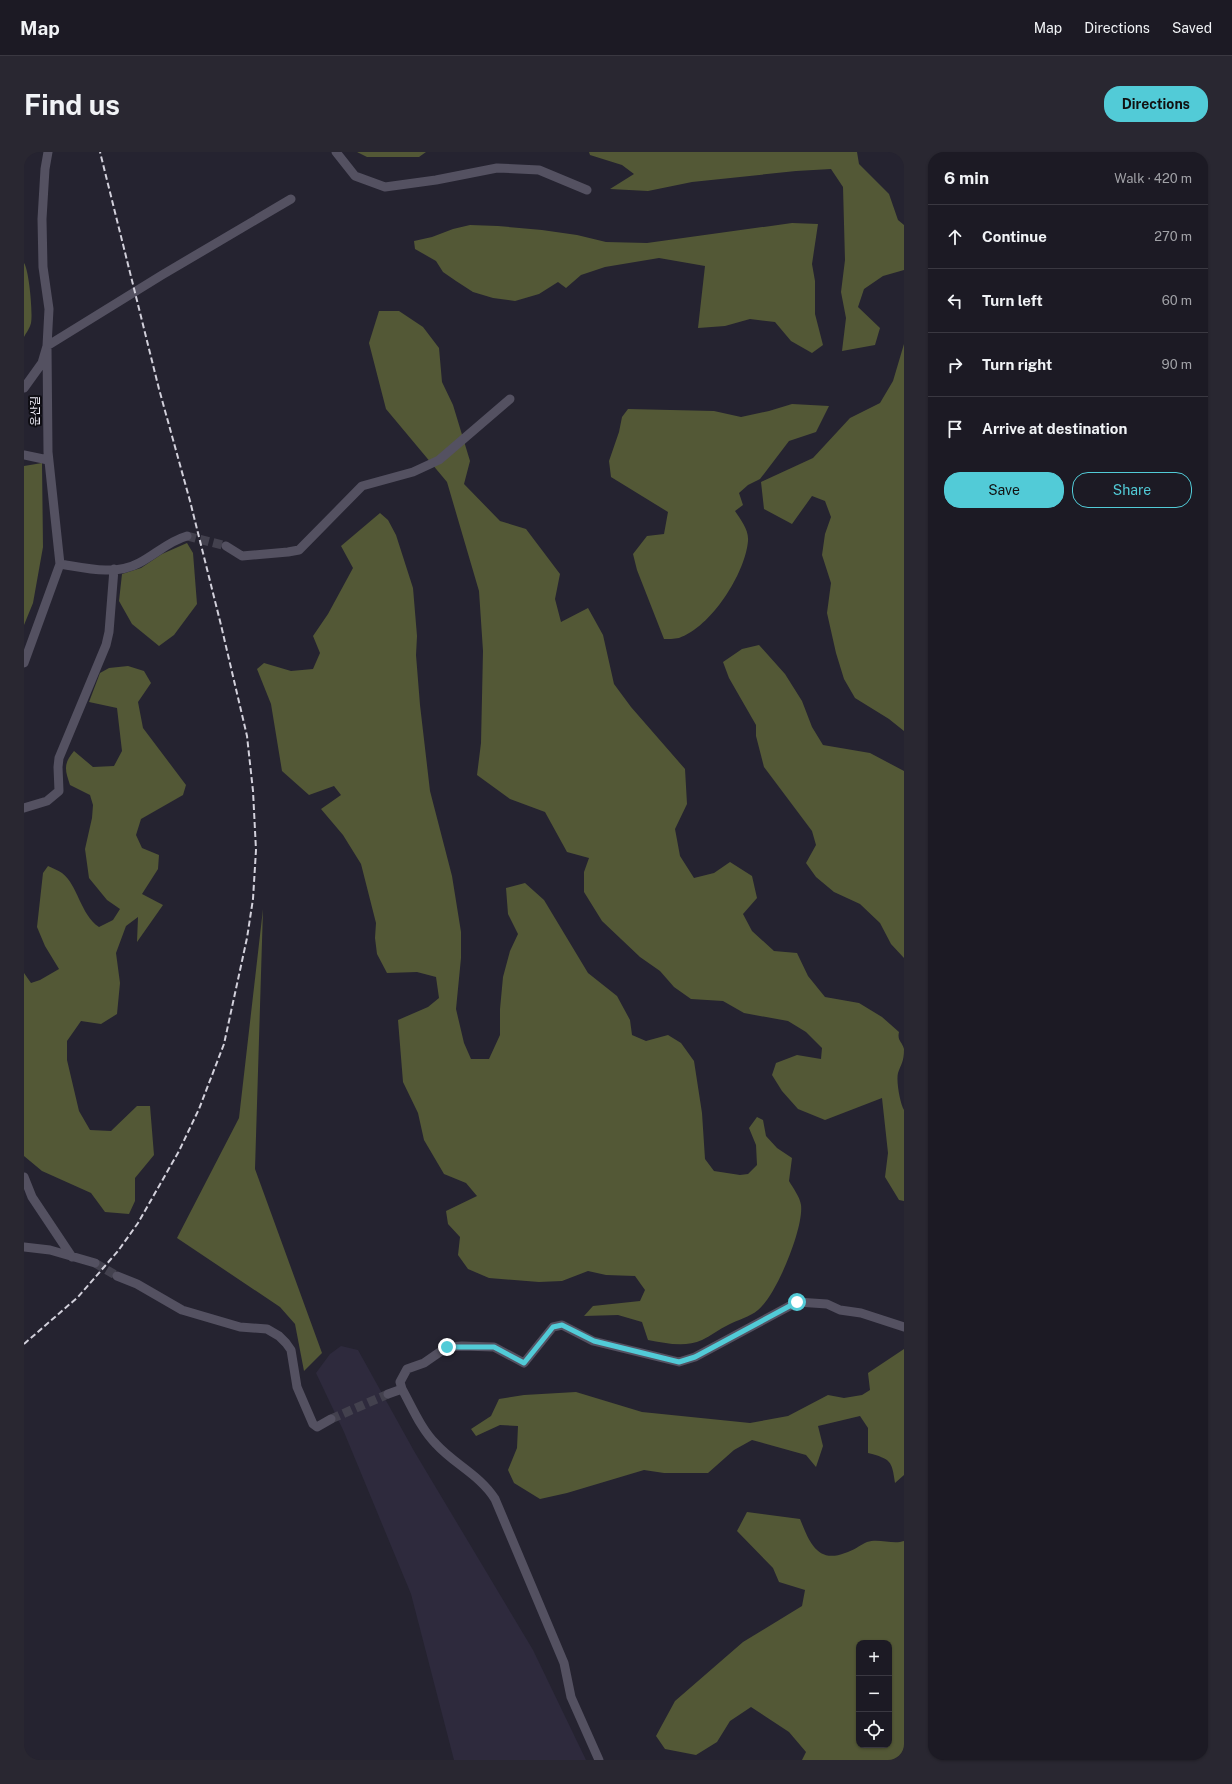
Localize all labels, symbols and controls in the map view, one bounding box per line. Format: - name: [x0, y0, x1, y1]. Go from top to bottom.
- text: Map: [20, 17, 60, 39]
- text: Map: [1034, 20, 1062, 36]
- text: Directions: [1084, 20, 1150, 36]
- text: Saved: [1172, 20, 1212, 36]
- button: Directions: [1104, 86, 1208, 122]
- text: Find us: [24, 88, 120, 121]
- text: 6 min: [944, 168, 989, 188]
- text: Walk · 420 m: [1114, 171, 1192, 186]
- icon: ahead: [944, 226, 966, 248]
- text: Continue: [982, 228, 1047, 245]
- text: 270 m: [1154, 229, 1192, 244]
- icon: left: [944, 290, 966, 312]
- text: Turn left: [982, 292, 1043, 309]
- text: 60 m: [1162, 293, 1192, 308]
- icon: right: [944, 354, 966, 376]
- text: Turn right: [982, 356, 1052, 373]
- text: 90 m: [1162, 357, 1192, 372]
- street label: 운산길: [29, 396, 41, 426]
- icon: arrive: [944, 418, 966, 440]
- text: Arrive at destination: [982, 420, 1127, 437]
- button: Save: [944, 472, 1064, 508]
- button: Share: [1072, 472, 1192, 508]
- route start: [788, 1293, 806, 1311]
- route end: [438, 1338, 456, 1356]
- map controls: [856, 1640, 892, 1748]
- button: +: [856, 1640, 892, 1676]
- button: −: [856, 1676, 892, 1712]
- button: locate: [856, 1712, 892, 1748]

